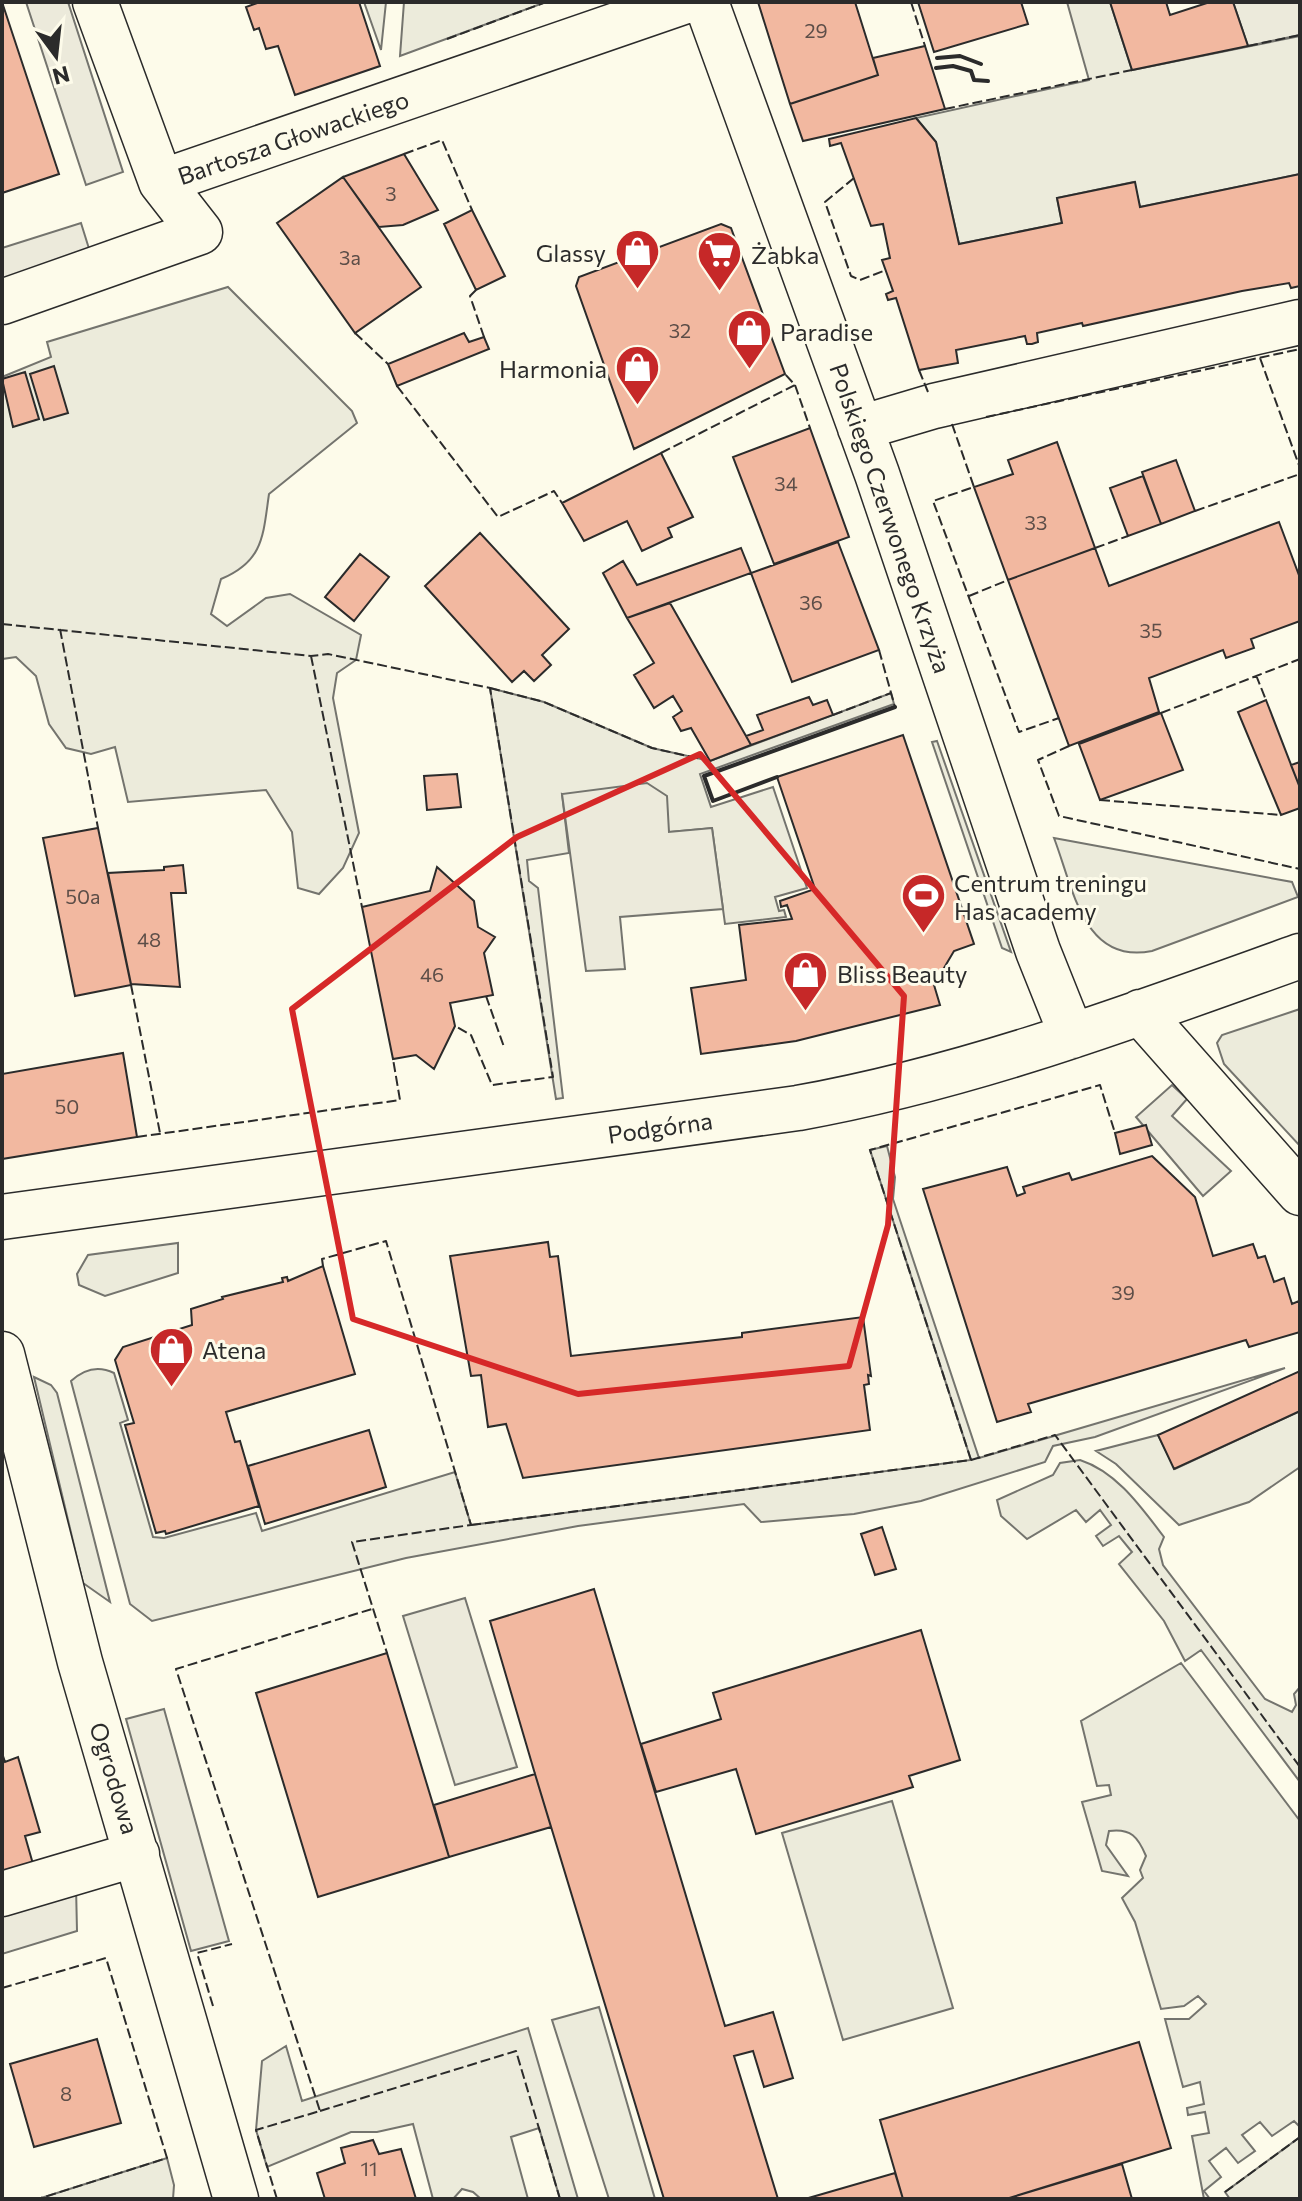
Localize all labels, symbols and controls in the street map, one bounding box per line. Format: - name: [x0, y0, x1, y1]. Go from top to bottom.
- north arrow: [16, 16, 96, 96]
- house number: 29: [804, 18, 828, 42]
- text: N: [50, 61, 73, 91]
- street label: Bartosza Głowackiego: [174, 84, 412, 190]
- house number: 3: [385, 181, 397, 205]
- shop icon: Glassy: [613, 228, 661, 291]
- supermarket icon: Żabka: [696, 230, 744, 293]
- place label: Glassy: [536, 238, 606, 267]
- place label: Żabka: [751, 240, 819, 269]
- house number: 3a: [339, 245, 361, 269]
- shop icon: Paradise: [725, 307, 773, 370]
- place label: Paradise: [780, 317, 873, 346]
- house number: 32: [669, 318, 691, 342]
- shop icon: Harmonia: [614, 344, 662, 407]
- place label: Harmonia: [499, 354, 607, 383]
- street label: Polskiego Czerwonego Krzyża: [824, 359, 958, 677]
- house number: 34: [774, 471, 798, 495]
- house number: 33: [1025, 510, 1047, 534]
- house number: 36: [799, 590, 823, 614]
- house number: 35: [1140, 618, 1162, 642]
- place label: Centrum treningu Has academy: [954, 868, 1147, 925]
- sports icon: Centrum treningu Has academy: [899, 872, 947, 935]
- house number: 50a: [66, 884, 101, 908]
- house number: 48: [137, 927, 161, 951]
- shop icon: Bliss Beauty: [782, 949, 830, 1012]
- place label: Bliss Beauty: [837, 959, 968, 988]
- house number: 46: [420, 962, 444, 986]
- house number: 50: [55, 1094, 79, 1118]
- street label: Podgórna: [606, 1105, 714, 1149]
- house number: 39: [1111, 1280, 1135, 1304]
- shop icon: Atena: [147, 1325, 195, 1388]
- place label: Atena: [202, 1335, 266, 1364]
- street label: Ogrodowa: [84, 1719, 146, 1837]
- house number: 8: [60, 2081, 72, 2105]
- house number: 11: [360, 2156, 378, 2180]

